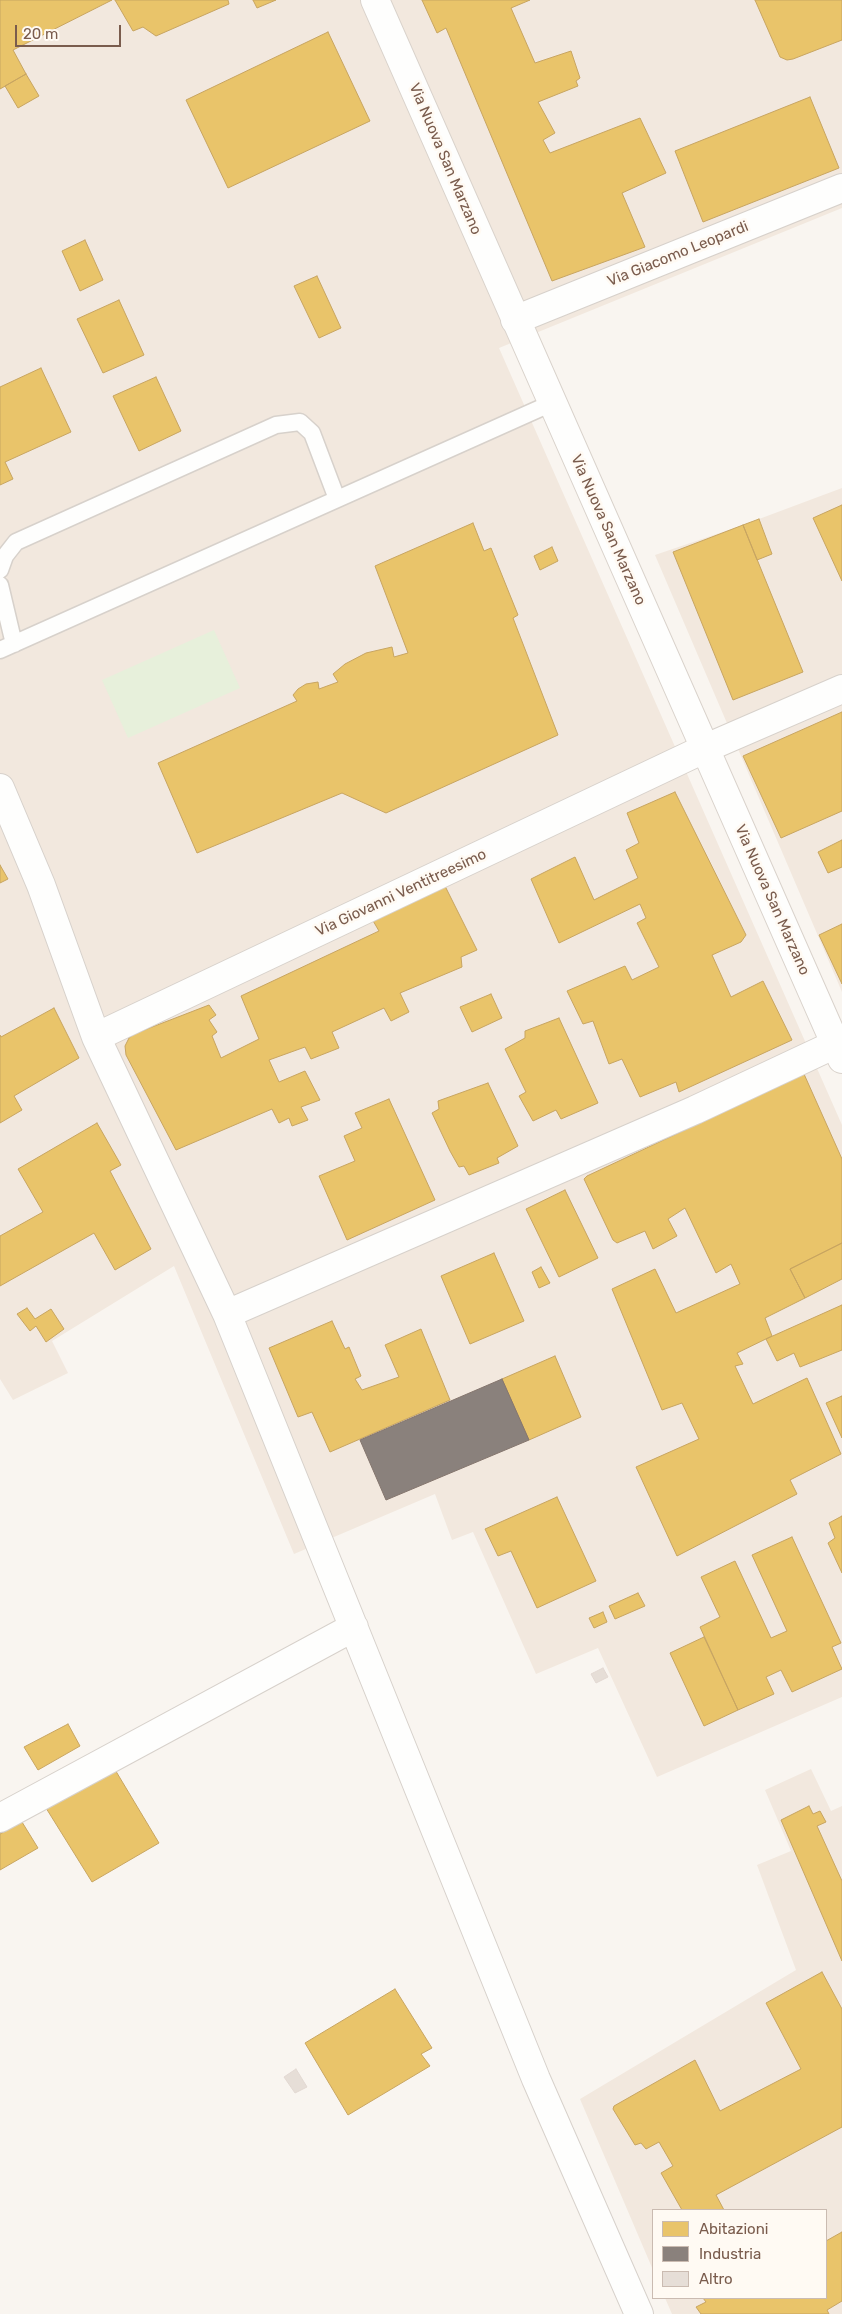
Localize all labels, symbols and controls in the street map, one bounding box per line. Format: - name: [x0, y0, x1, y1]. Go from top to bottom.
- scale bar: [18, 15, 124, 47]
- text: 20 m: [23, 25, 58, 43]
- street label: Via Nuova San Marzano: [405, 80, 485, 238]
- street label: Via Giacomo Leopardi: [605, 217, 751, 291]
- street label: Via Nuova San Marzano: [567, 452, 649, 608]
- street label: Via Nuova San Marzano: [731, 822, 813, 978]
- street label: Via Giovanni Ventitreesimo: [313, 845, 489, 941]
- legend: [652, 2209, 827, 2299]
- text: Abitazioni: [699, 2220, 768, 2238]
- text: Industria: [699, 2245, 761, 2263]
- text: Altro: [699, 2270, 733, 2288]

